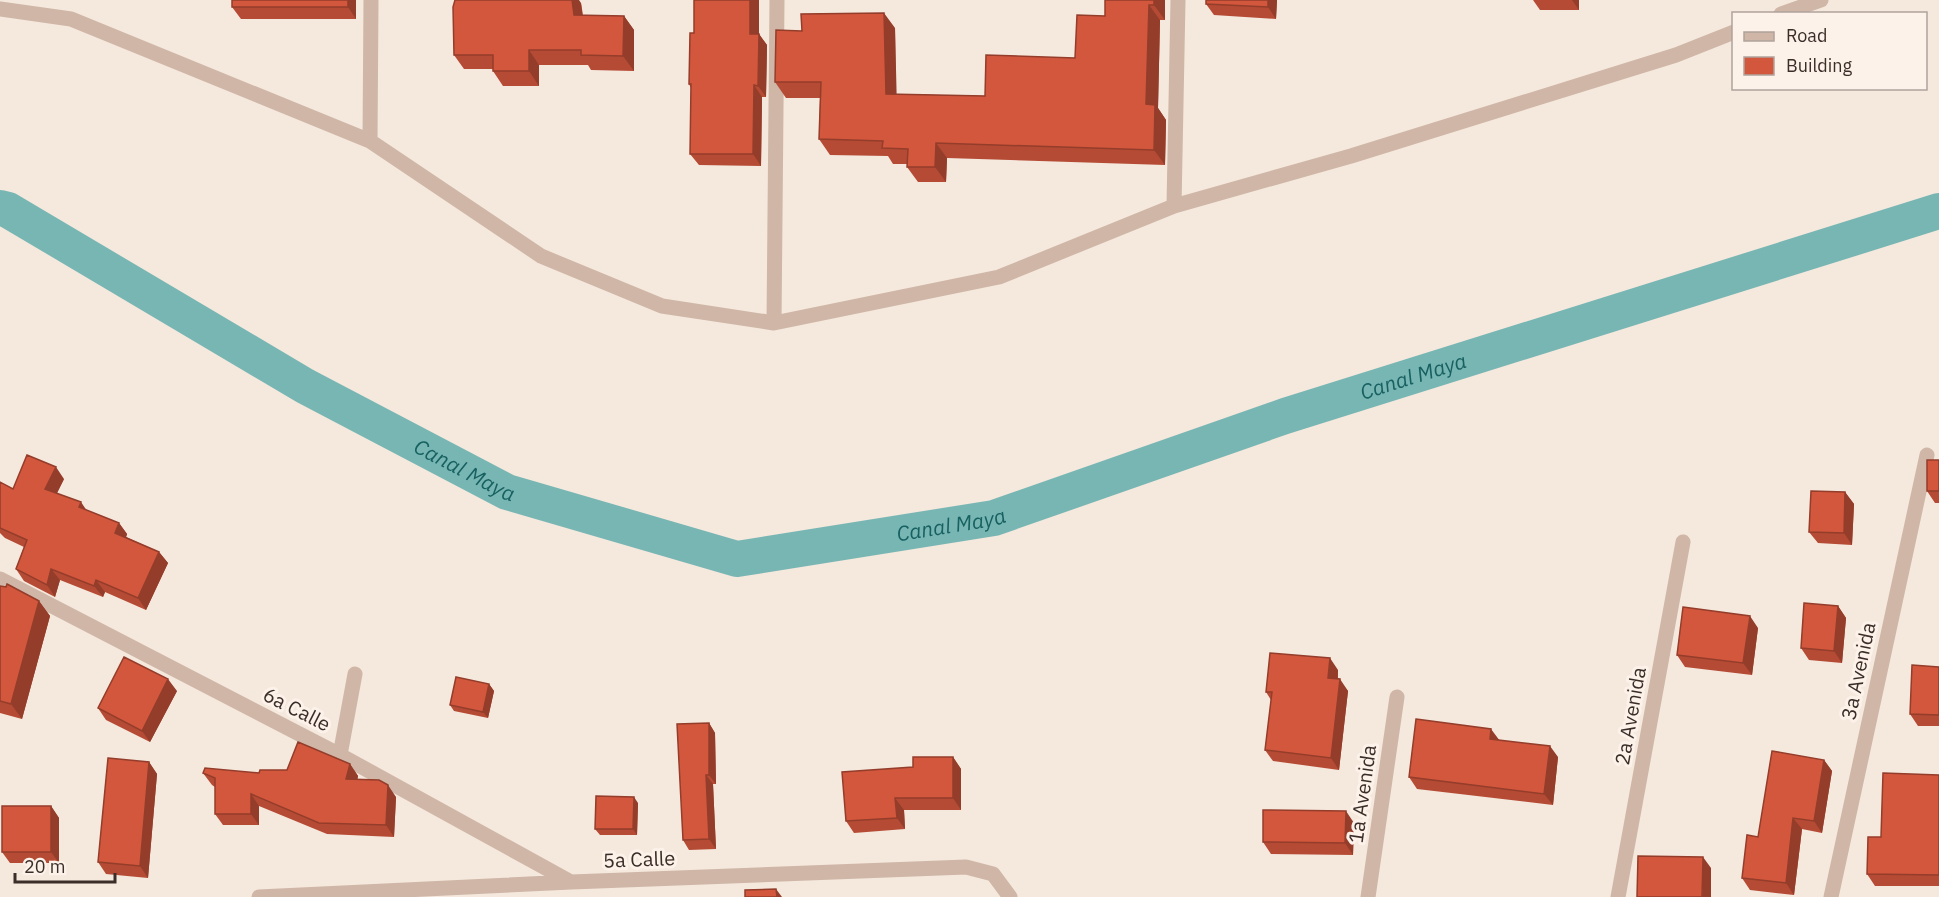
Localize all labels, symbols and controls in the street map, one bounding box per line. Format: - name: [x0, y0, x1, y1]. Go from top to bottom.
- legend: [1732, 12, 1927, 90]
- text: Road: [1786, 24, 1827, 47]
- text: Building: [1786, 54, 1853, 77]
- water label: Canal Maya: [1356, 346, 1470, 406]
- water label: Canal Maya: [410, 432, 518, 508]
- water label: Canal Maya: [895, 501, 1010, 547]
- street label: 3a Avenida: [1834, 619, 1882, 722]
- street label: 2a Avenida: [1608, 665, 1652, 767]
- street label: 6a Calle: [259, 681, 335, 737]
- street label: 1a Avenida: [1342, 743, 1382, 845]
- street label: 5a Calle: [602, 844, 676, 874]
- scale bar: [15, 846, 116, 884]
- text: 20 m: [24, 855, 66, 878]

